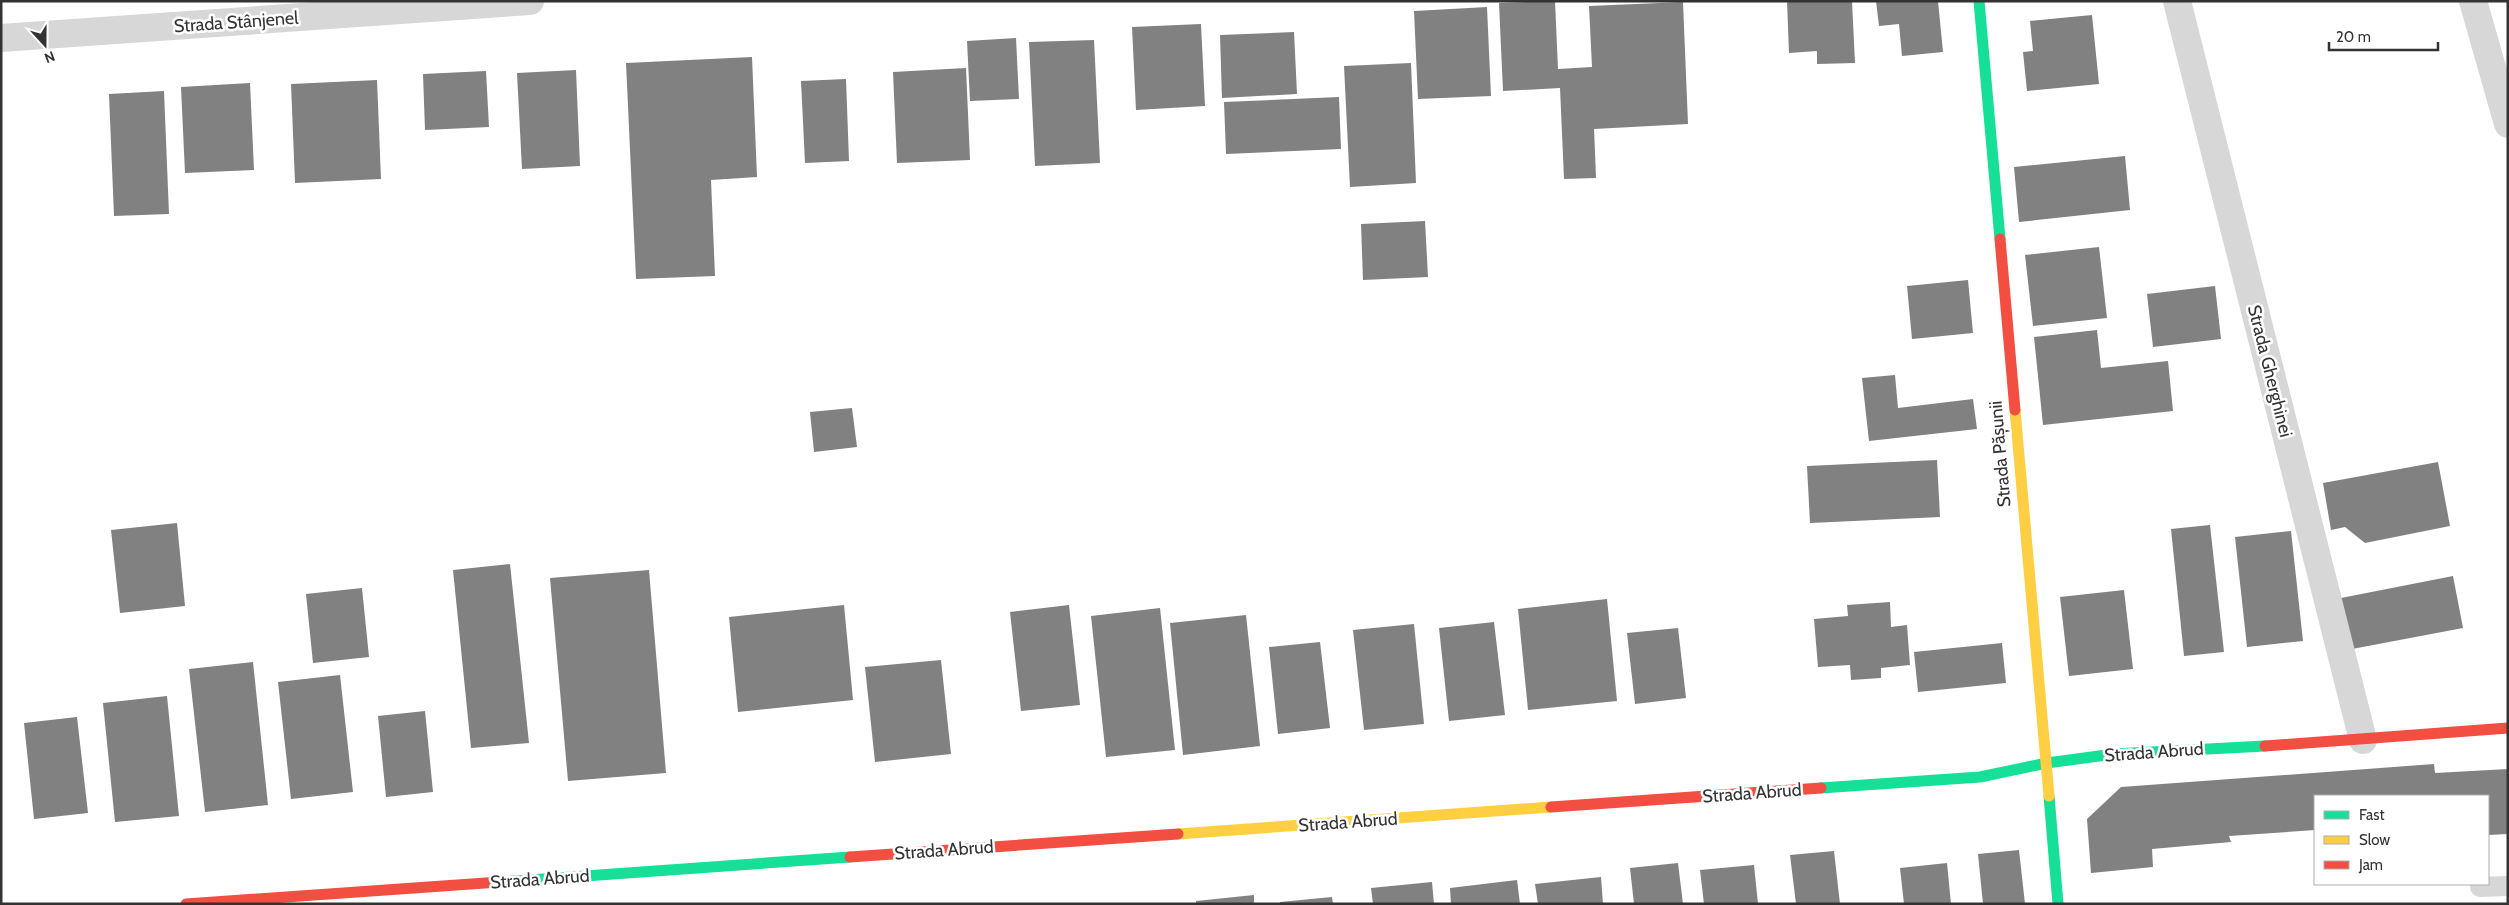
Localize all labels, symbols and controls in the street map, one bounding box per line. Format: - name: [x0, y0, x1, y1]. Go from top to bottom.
- street label: Strada Stânjenel: [173, 7, 300, 37]
- north arrow: [20, 20, 70, 70]
- scale bar: [2329, 20, 2438, 52]
- text: 20 m: [2336, 28, 2371, 46]
- text: N: [42, 47, 58, 67]
- street label: Strada Gherghinei: [2243, 303, 2297, 439]
- street label: Strada Pășunii: [1984, 400, 2017, 508]
- street label: Strada Abrud: [2104, 738, 2204, 766]
- street label: Strada Abrud: [1702, 779, 1802, 807]
- legend: [2314, 795, 2489, 885]
- text: Fast: [2359, 806, 2384, 824]
- street label: Strada Abrud: [1298, 808, 1398, 836]
- text: Slow: [2359, 831, 2390, 849]
- street label: Strada Abrud: [894, 836, 994, 864]
- text: Jam: [2358, 856, 2383, 874]
- street label: Strada Abrud: [490, 865, 590, 893]

